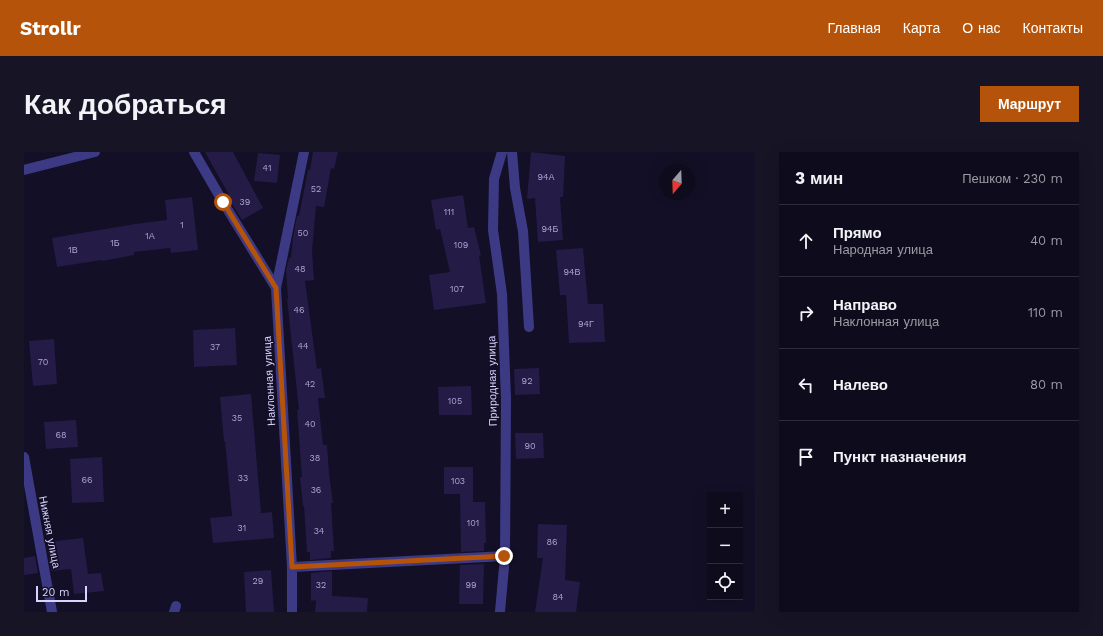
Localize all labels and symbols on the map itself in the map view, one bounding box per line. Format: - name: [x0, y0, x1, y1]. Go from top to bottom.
- house number: 41: [263, 163, 271, 173]
- north arrow: [659, 164, 695, 200]
- house number: 94А: [537, 172, 555, 182]
- house number: 52: [311, 184, 321, 194]
- route start: [214, 193, 232, 211]
- house number: 39: [240, 197, 250, 207]
- house number: 111: [444, 207, 454, 217]
- house number: 1: [180, 220, 184, 230]
- house number: 94Б: [542, 224, 559, 234]
- house number: 50: [298, 228, 309, 238]
- house number: 1А: [145, 231, 155, 241]
- house number: 1Б: [110, 238, 120, 248]
- house number: 109: [454, 240, 468, 250]
- house number: 1В: [68, 245, 78, 255]
- house number: 48: [294, 264, 306, 274]
- house number: 94В: [563, 267, 581, 277]
- house number: 107: [450, 284, 464, 294]
- house number: 46: [294, 305, 304, 315]
- house number: 94Г: [578, 319, 594, 329]
- street label: Наклонная улица: [261, 335, 278, 426]
- street label: Природная улица: [485, 335, 500, 426]
- house number: 44: [298, 341, 309, 351]
- house number: 37: [210, 342, 220, 352]
- house number: 70: [38, 357, 49, 367]
- house number: 92: [522, 376, 532, 386]
- house number: 42: [305, 379, 315, 389]
- house number: 105: [448, 396, 462, 406]
- house number: 35: [232, 413, 242, 423]
- house number: 40: [304, 419, 316, 429]
- house number: 68: [55, 430, 67, 440]
- house number: 90: [524, 441, 536, 451]
- house number: 38: [310, 453, 320, 463]
- house number: 33: [238, 473, 248, 483]
- house number: 66: [82, 475, 92, 485]
- house number: 103: [451, 476, 465, 486]
- house number: 36: [311, 485, 321, 495]
- street label: Нижняя улица: [36, 495, 63, 570]
- house number: 101: [467, 518, 479, 528]
- house number: 31: [238, 523, 246, 533]
- house number: 34: [314, 526, 325, 536]
- house number: 86: [546, 537, 558, 547]
- route end: [495, 547, 513, 565]
- house number: 29: [253, 576, 263, 586]
- house number: 32: [316, 580, 326, 590]
- house number: 99: [465, 580, 477, 590]
- scale bar: [36, 584, 87, 603]
- house number: 84: [552, 592, 564, 602]

